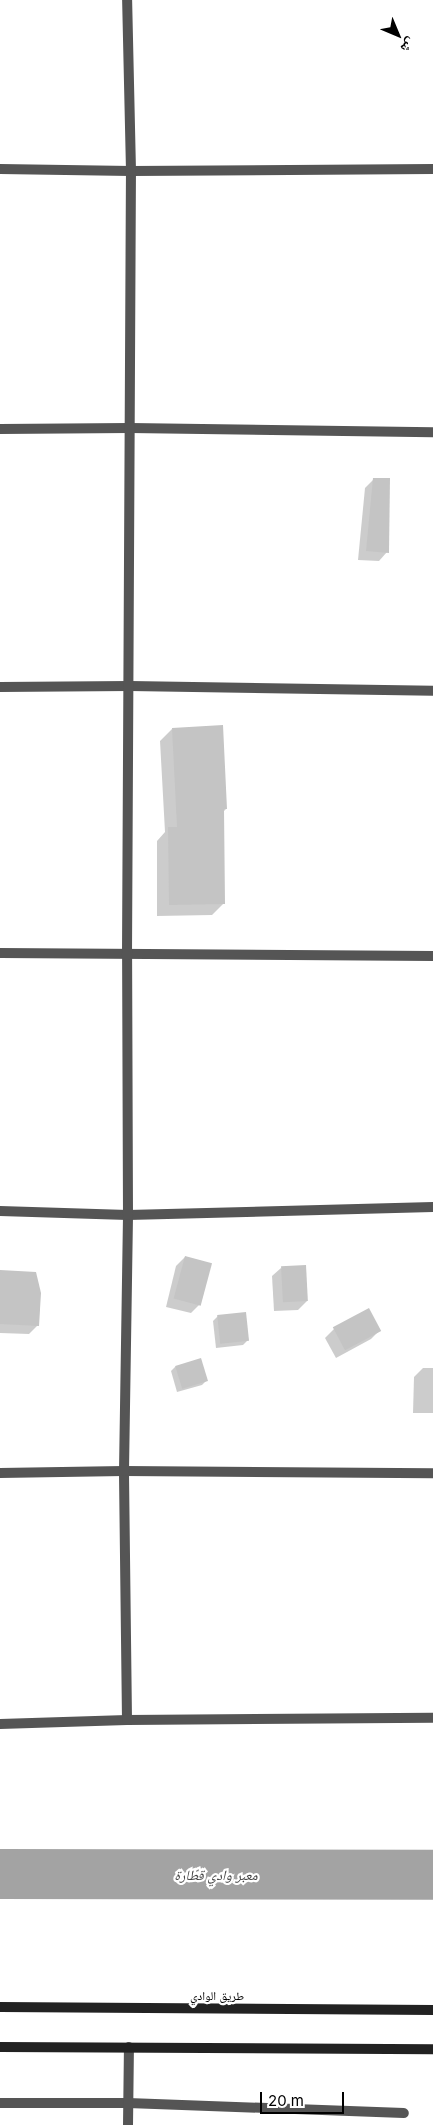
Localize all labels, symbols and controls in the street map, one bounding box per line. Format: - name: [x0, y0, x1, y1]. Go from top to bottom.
- north arrow: [373, 10, 423, 60]
- text: ش: [398, 35, 420, 57]
- water label: معبر وادي قطّارة: [174, 1867, 258, 1883]
- street label: طريق الوادي: [190, 1989, 244, 2003]
- scale bar: [263, 2082, 347, 2114]
- text: 20 m: [268, 2091, 304, 2110]

